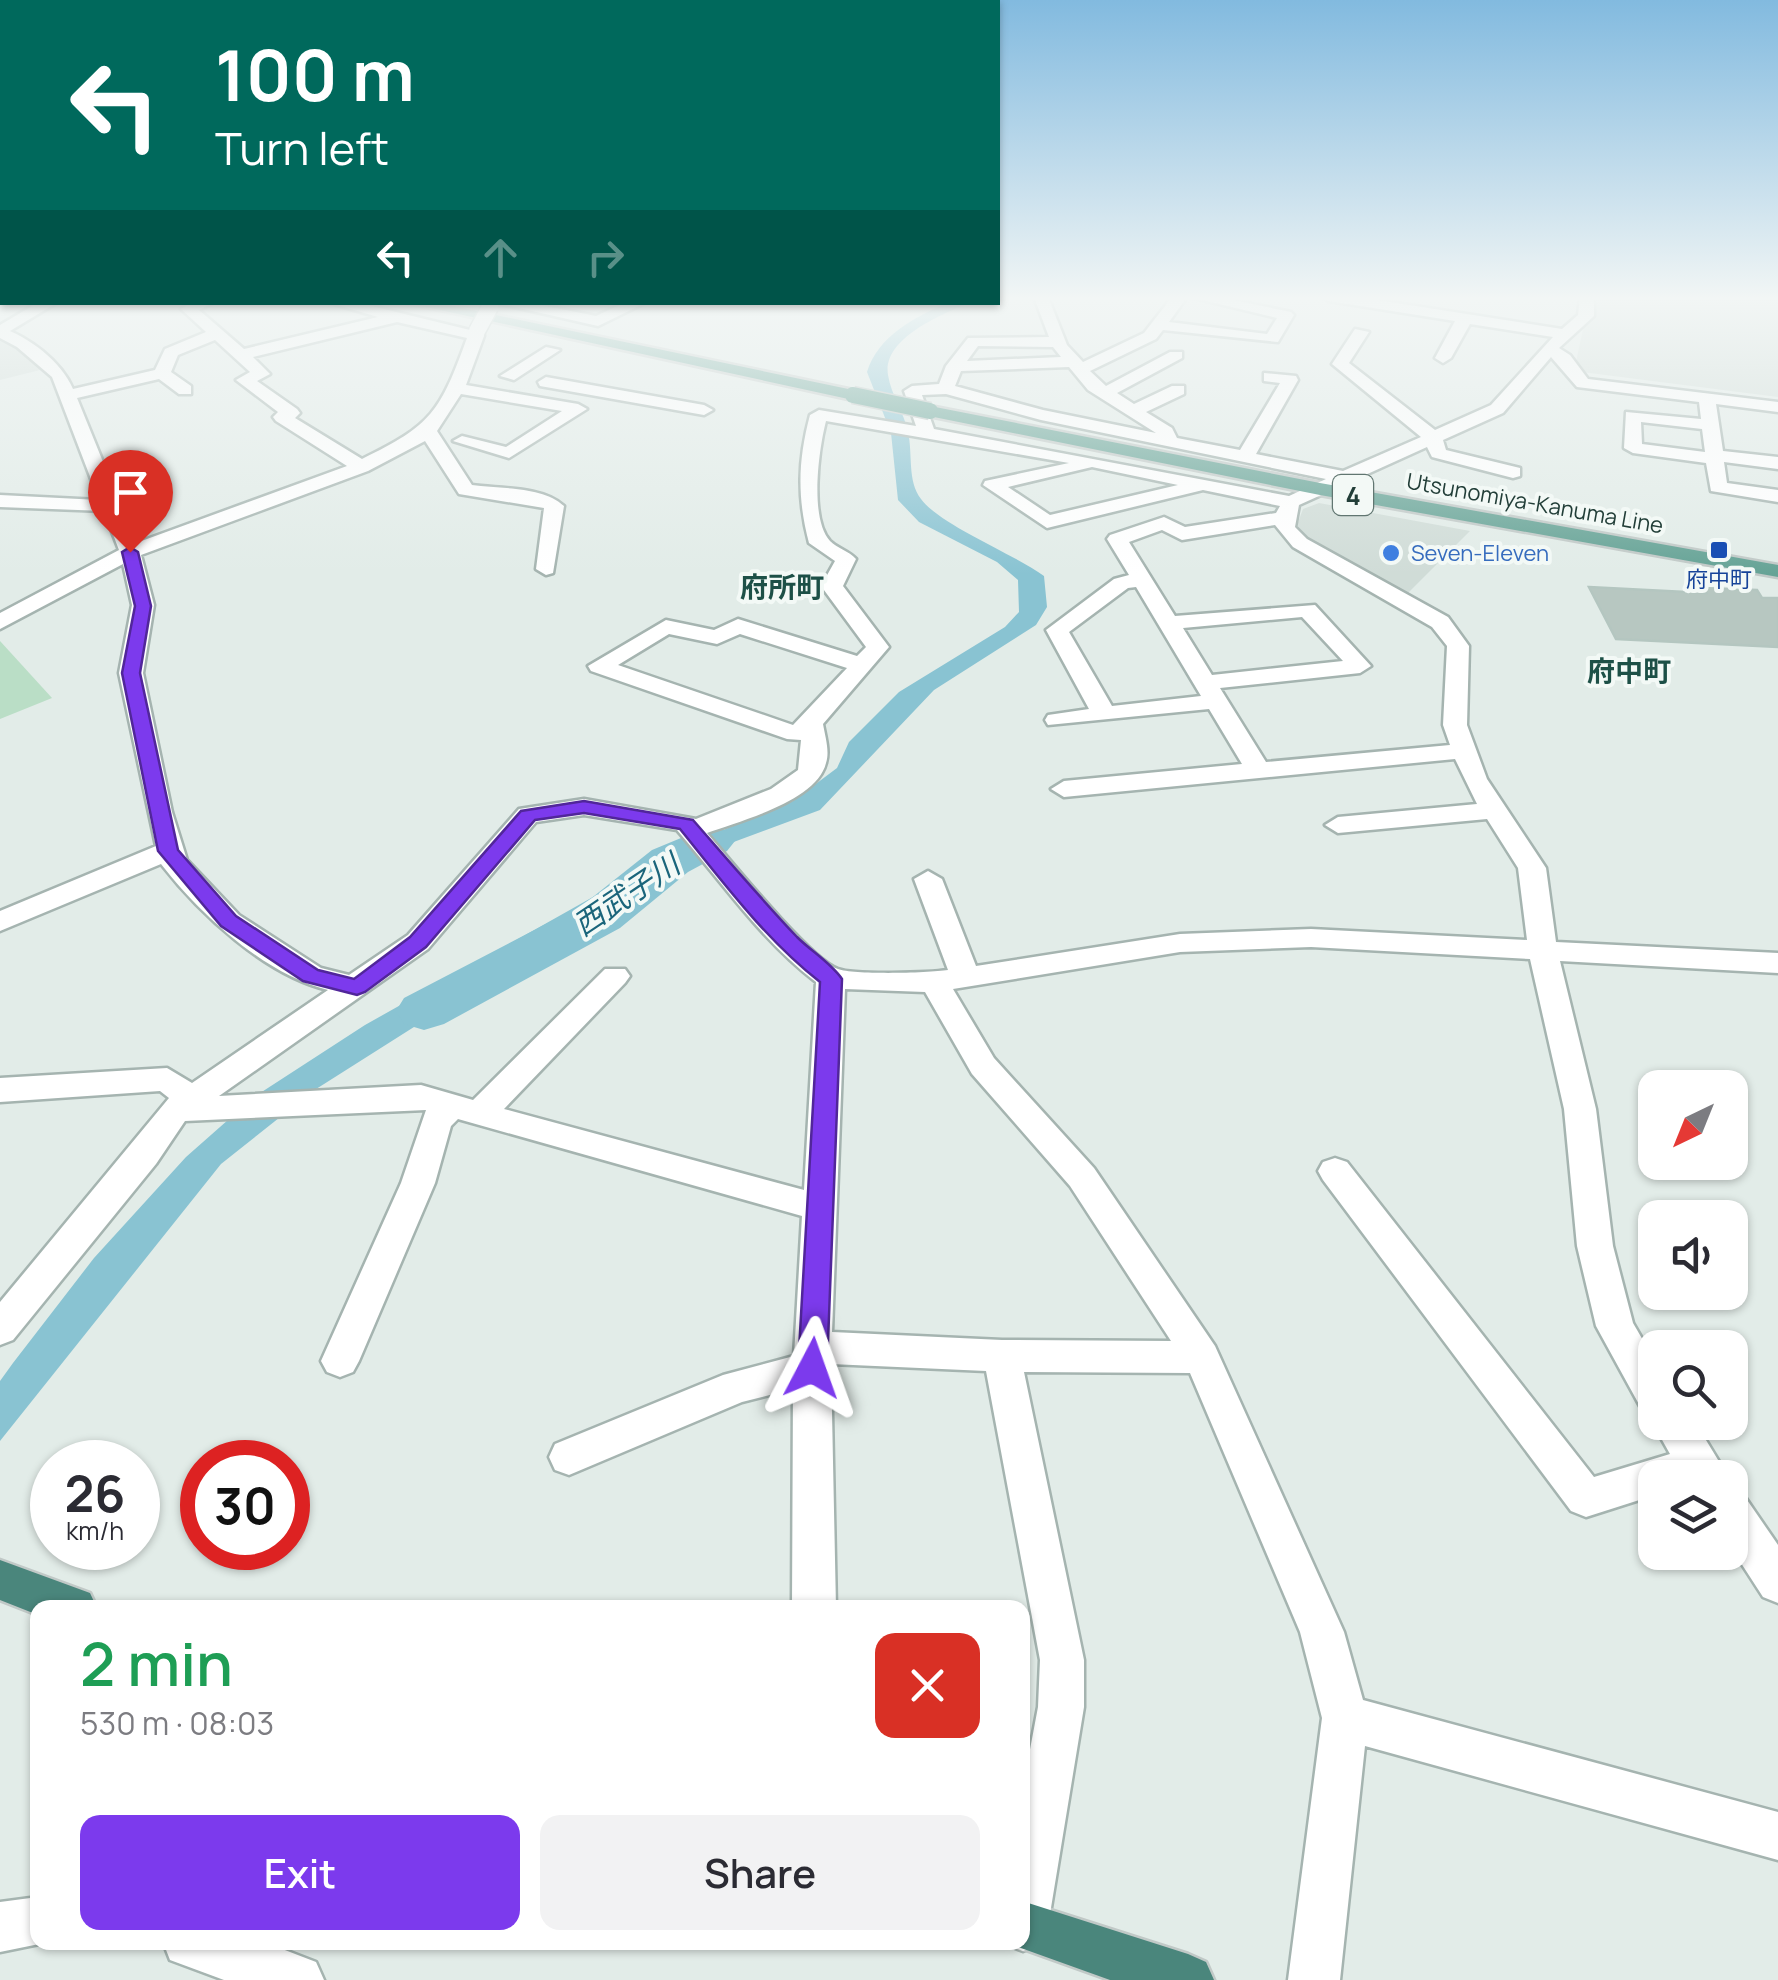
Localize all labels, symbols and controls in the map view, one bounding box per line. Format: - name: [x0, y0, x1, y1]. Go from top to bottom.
- text: 100 m: [215, 26, 415, 122]
- icon: left: [50, 40, 180, 170]
- text: Turn left: [215, 117, 389, 179]
- icon: left: [368, 230, 423, 285]
- icon: ahead: [473, 230, 528, 285]
- icon: right: [578, 230, 633, 285]
- pin: [88, 450, 173, 553]
- icon: arrive: [103, 465, 158, 520]
- street label: Utsunomiya-Kanuma Line: [1404, 466, 1666, 540]
- road number: 4: [1333, 475, 1373, 515]
- place label: Seven-Eleven: [1411, 538, 1549, 568]
- marker: 府中町: [1708, 539, 1730, 561]
- marker: Seven-Eleven: [1380, 542, 1402, 564]
- place label: 府中町: [1686, 564, 1752, 594]
- district label: 府所町: [740, 567, 824, 605]
- district label: 府中町: [1587, 651, 1671, 689]
- water label: 西武子川: [565, 842, 690, 945]
- north arrow: [1638, 1070, 1748, 1180]
- map controls: [1638, 1070, 1748, 1570]
- button: sound: [1638, 1200, 1748, 1310]
- position arrow: [760, 1316, 864, 1420]
- button: search: [1638, 1330, 1748, 1440]
- speed limit sign: 30: [180, 1440, 310, 1570]
- text: 26: [65, 1459, 125, 1527]
- button: layers: [1638, 1460, 1748, 1570]
- text: km/h: [66, 1513, 124, 1548]
- text: 2 min: [80, 1622, 233, 1704]
- button: close: [875, 1633, 980, 1738]
- text: 530 m · 08:03: [80, 1701, 274, 1745]
- button: Exit: [80, 1815, 520, 1930]
- button: Share: [540, 1815, 980, 1930]

